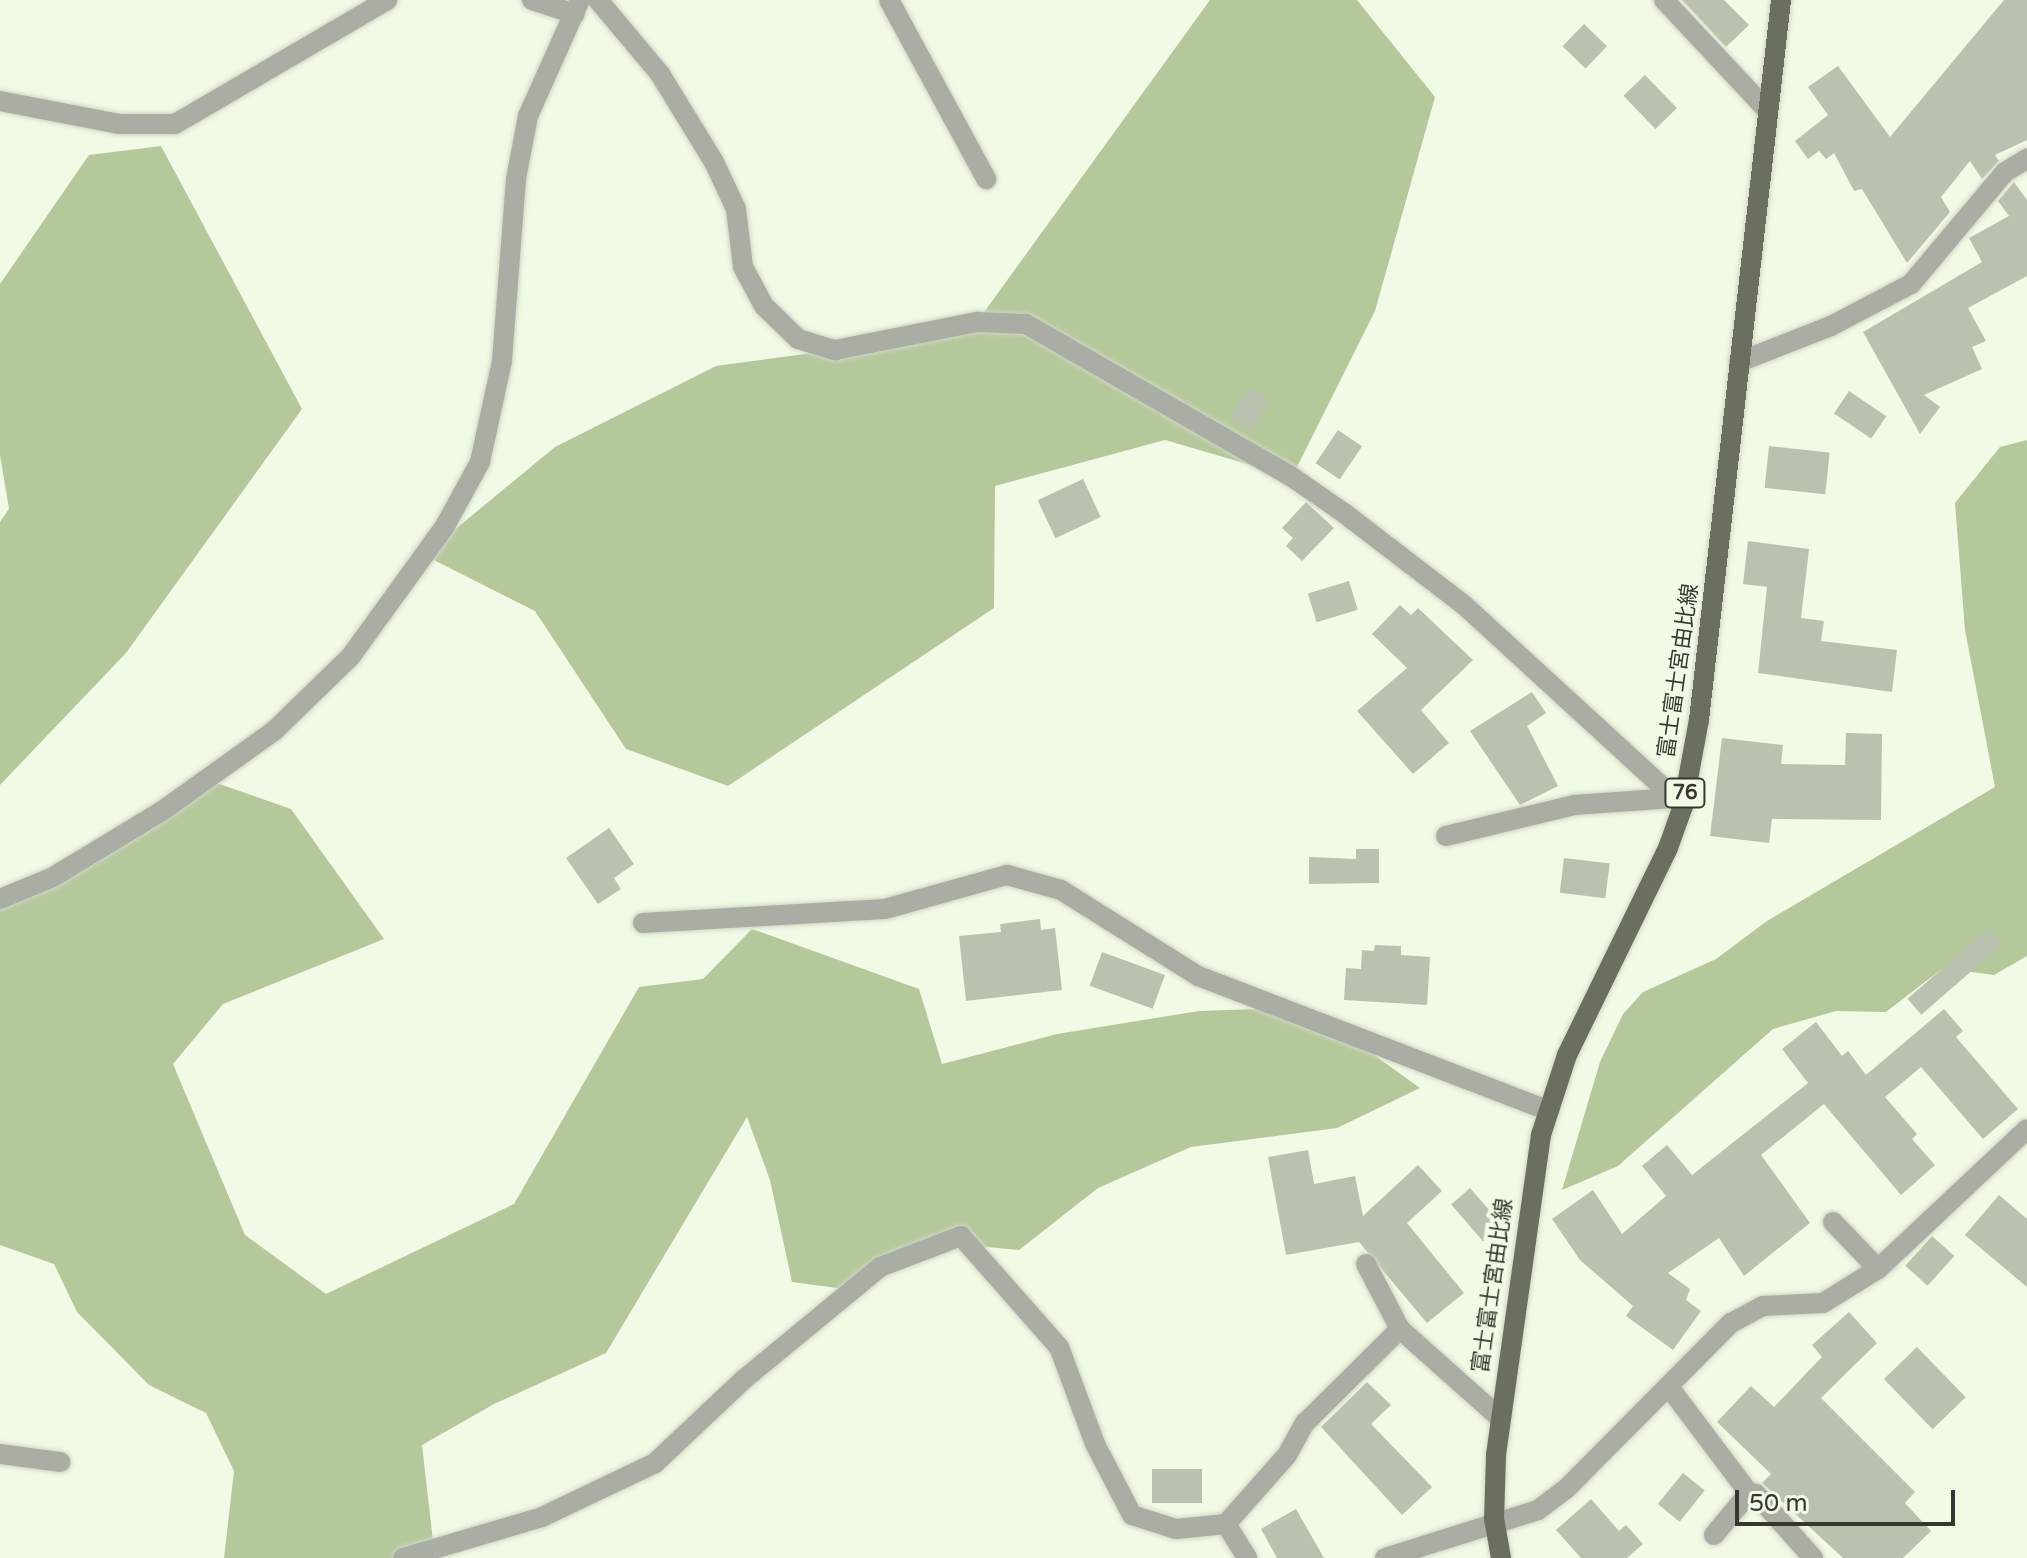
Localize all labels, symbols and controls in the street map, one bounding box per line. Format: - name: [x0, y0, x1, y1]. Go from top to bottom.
- street label: 富士富士宮由比線: [1654, 582, 1704, 760]
- road number: 76: [1663, 777, 1707, 809]
- street label: 富士富士宮由比線: [1468, 1197, 1518, 1375]
- scale bar: [1739, 1474, 1959, 1524]
- text: 50 m: [1749, 1489, 1807, 1518]

